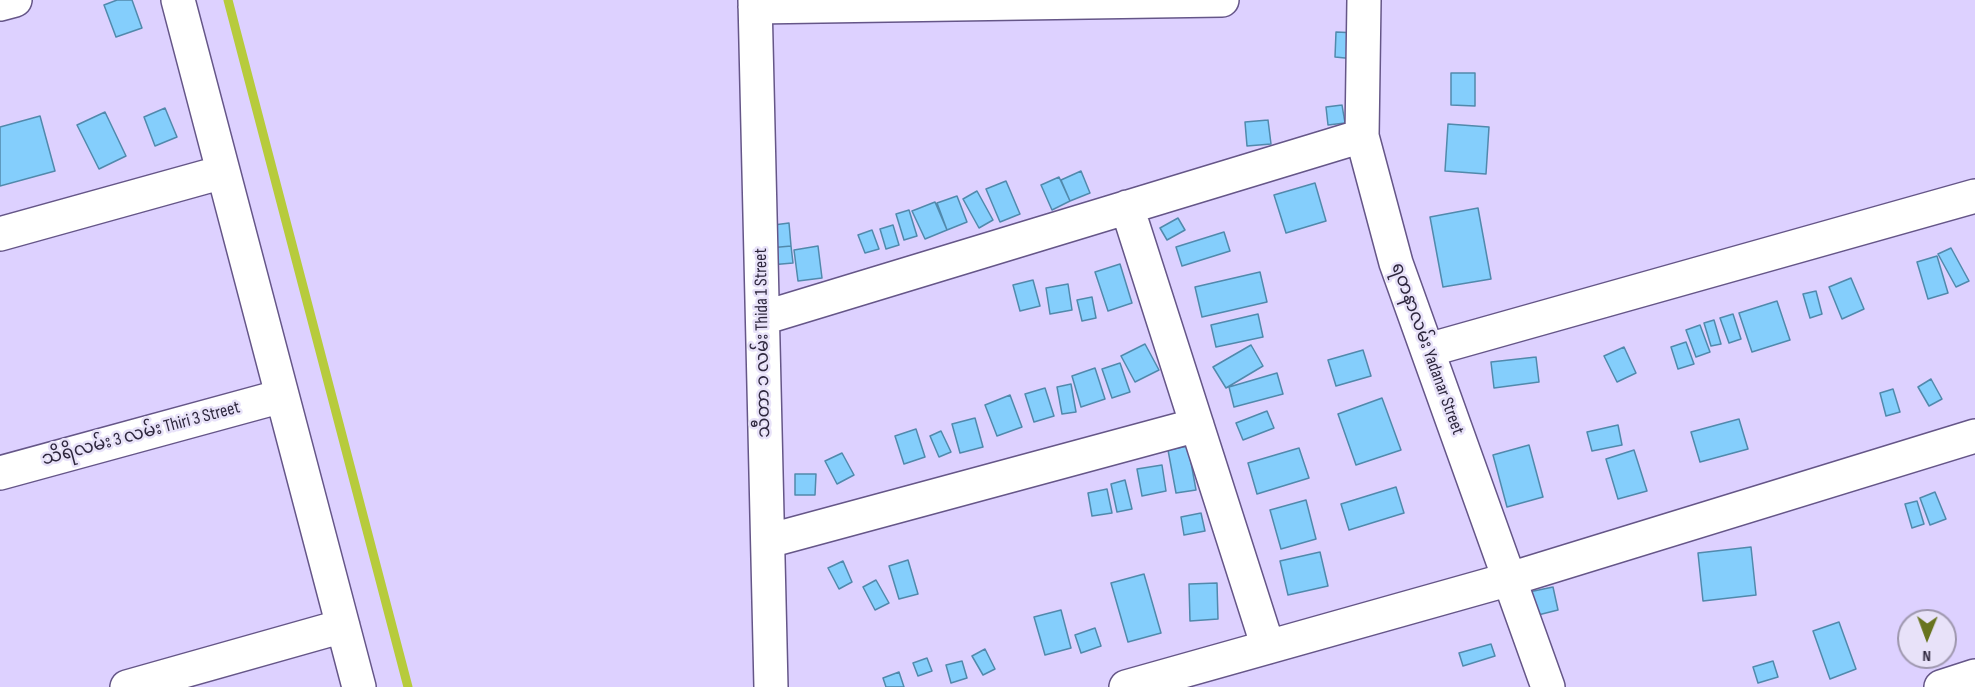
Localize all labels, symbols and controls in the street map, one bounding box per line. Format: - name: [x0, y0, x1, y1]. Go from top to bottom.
- street label: သီတာ ၁ လမ်း Thida 1 Street: [751, 248, 775, 438]
- street label: ရတနာလမ်း Yadanar Street: [1386, 260, 1468, 438]
- street label: သိရိလမ်း 3 လမ်း Thiri 3 Street: [40, 397, 242, 471]
- north arrow: [1897, 609, 1957, 669]
- text: N: [1922, 646, 1931, 665]

